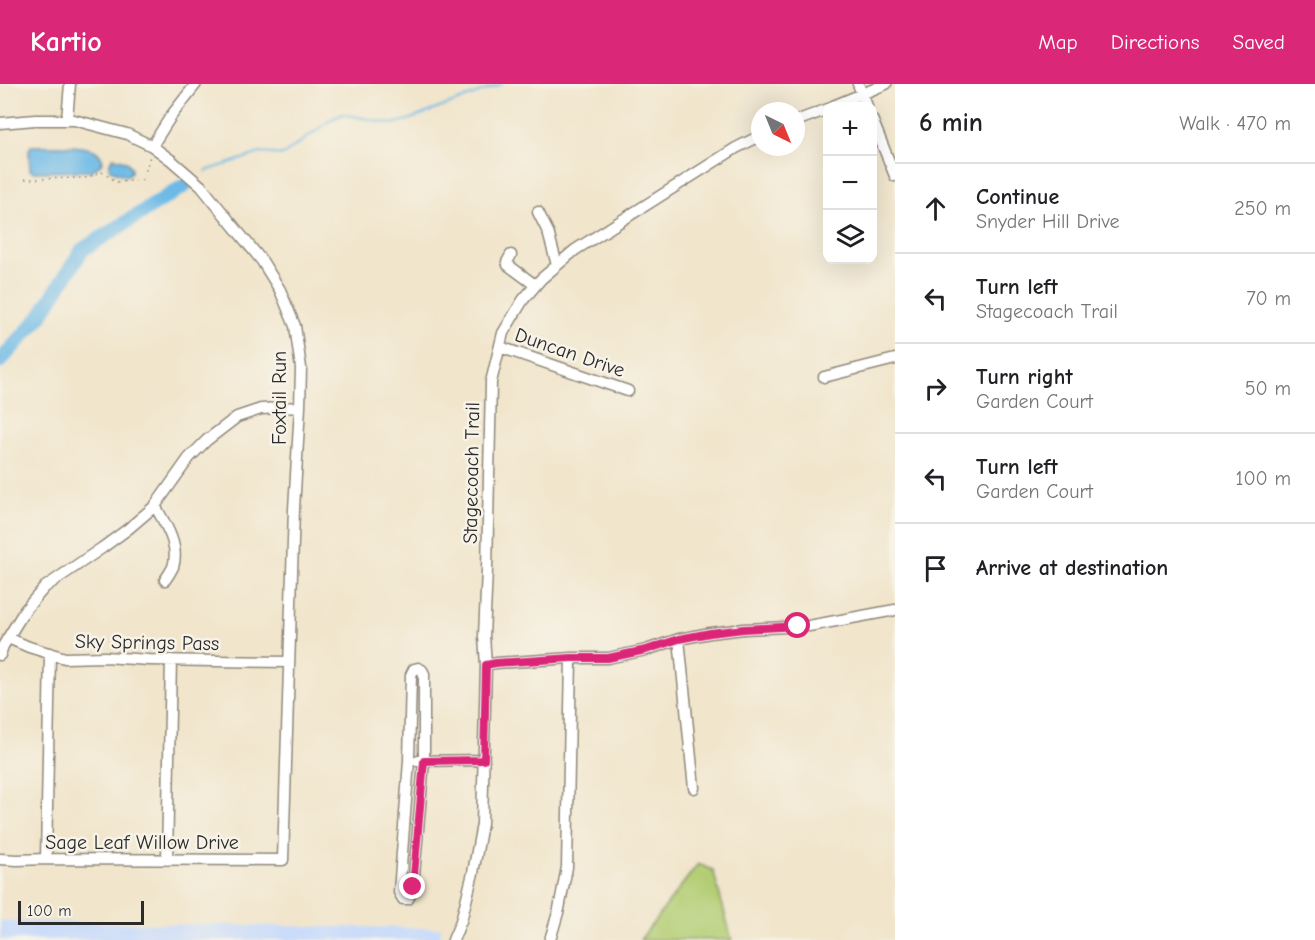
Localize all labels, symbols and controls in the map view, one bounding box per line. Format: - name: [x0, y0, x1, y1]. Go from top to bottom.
- text: Kartio: [30, 26, 102, 58]
- text: Map: [1038, 30, 1078, 54]
- text: Directions: [1111, 30, 1200, 54]
- text: Saved: [1233, 30, 1285, 54]
- north arrow: [751, 102, 805, 156]
- map controls: [823, 102, 877, 264]
- button: +: [823, 102, 877, 156]
- text: 6 min: [919, 108, 983, 138]
- text: Walk · 470 m: [1179, 112, 1291, 135]
- button: −: [823, 156, 877, 210]
- text: Continue: [976, 184, 1059, 210]
- icon: ahead: [919, 192, 952, 225]
- text: 250 m: [1234, 197, 1291, 220]
- button: layers: [823, 210, 877, 264]
- text: Snyder Hill Drive: [976, 210, 1119, 233]
- text: Turn left: [976, 274, 1058, 300]
- icon: left: [919, 282, 952, 315]
- text: 70 m: [1246, 287, 1291, 310]
- text: Stagecoach Trail: [976, 300, 1118, 323]
- street label: Duncan Drive: [512, 323, 628, 382]
- street label: Foxtail Run: [268, 351, 291, 445]
- text: Turn right: [976, 364, 1073, 390]
- icon: right: [919, 372, 952, 405]
- text: 50 m: [1245, 377, 1291, 400]
- text: Garden Court: [976, 390, 1093, 413]
- street label: Stagecoach Trail: [459, 402, 484, 544]
- text: Turn left: [976, 454, 1058, 480]
- icon: left: [919, 462, 952, 495]
- text: 100 m: [1236, 467, 1291, 490]
- text: Garden Court: [976, 480, 1093, 503]
- icon: arrive: [919, 552, 952, 585]
- text: Arrive at destination: [976, 555, 1168, 581]
- route start: [784, 612, 810, 638]
- street label: Sky Springs Pass: [75, 630, 219, 655]
- street label: Sage Leaf Willow Drive: [45, 831, 239, 854]
- route end: [399, 873, 425, 899]
- scale bar: [18, 898, 144, 926]
- text: 100 m: [27, 902, 71, 920]

